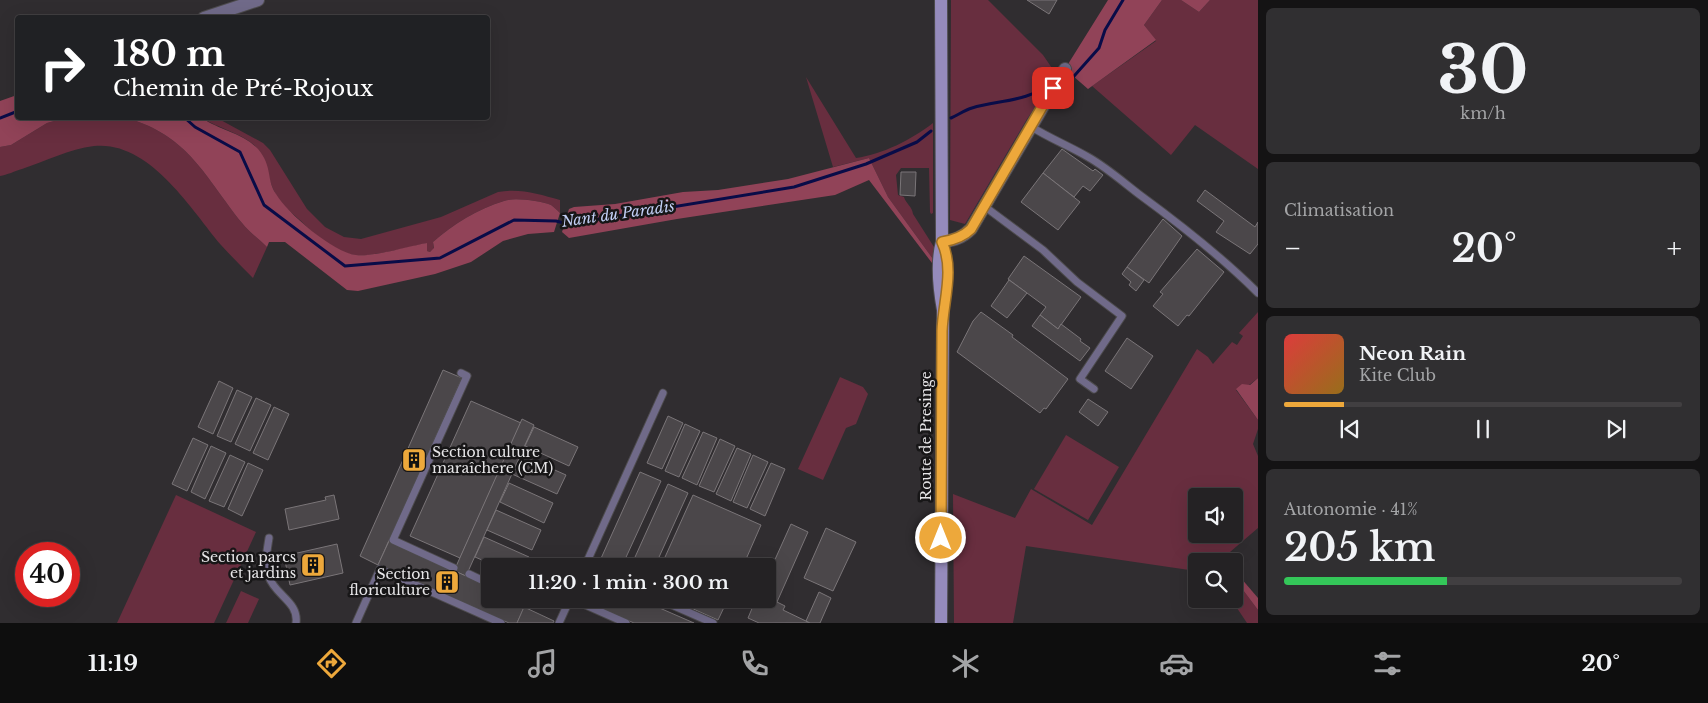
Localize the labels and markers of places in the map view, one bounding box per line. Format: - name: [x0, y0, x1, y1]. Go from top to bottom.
- pin: [1032, 67, 1074, 109]
- place label: Section culture maraîchere (CM): [432, 443, 553, 477]
- building icon: Section culture maraîchere (CM): [401, 447, 427, 473]
- place label: Section parcs et jardins: [201, 548, 296, 582]
- building icon: Section parcs et jardins: [300, 552, 326, 578]
- place label: Section floriculture: [349, 565, 430, 599]
- building icon: Section floriculture: [434, 569, 460, 595]

